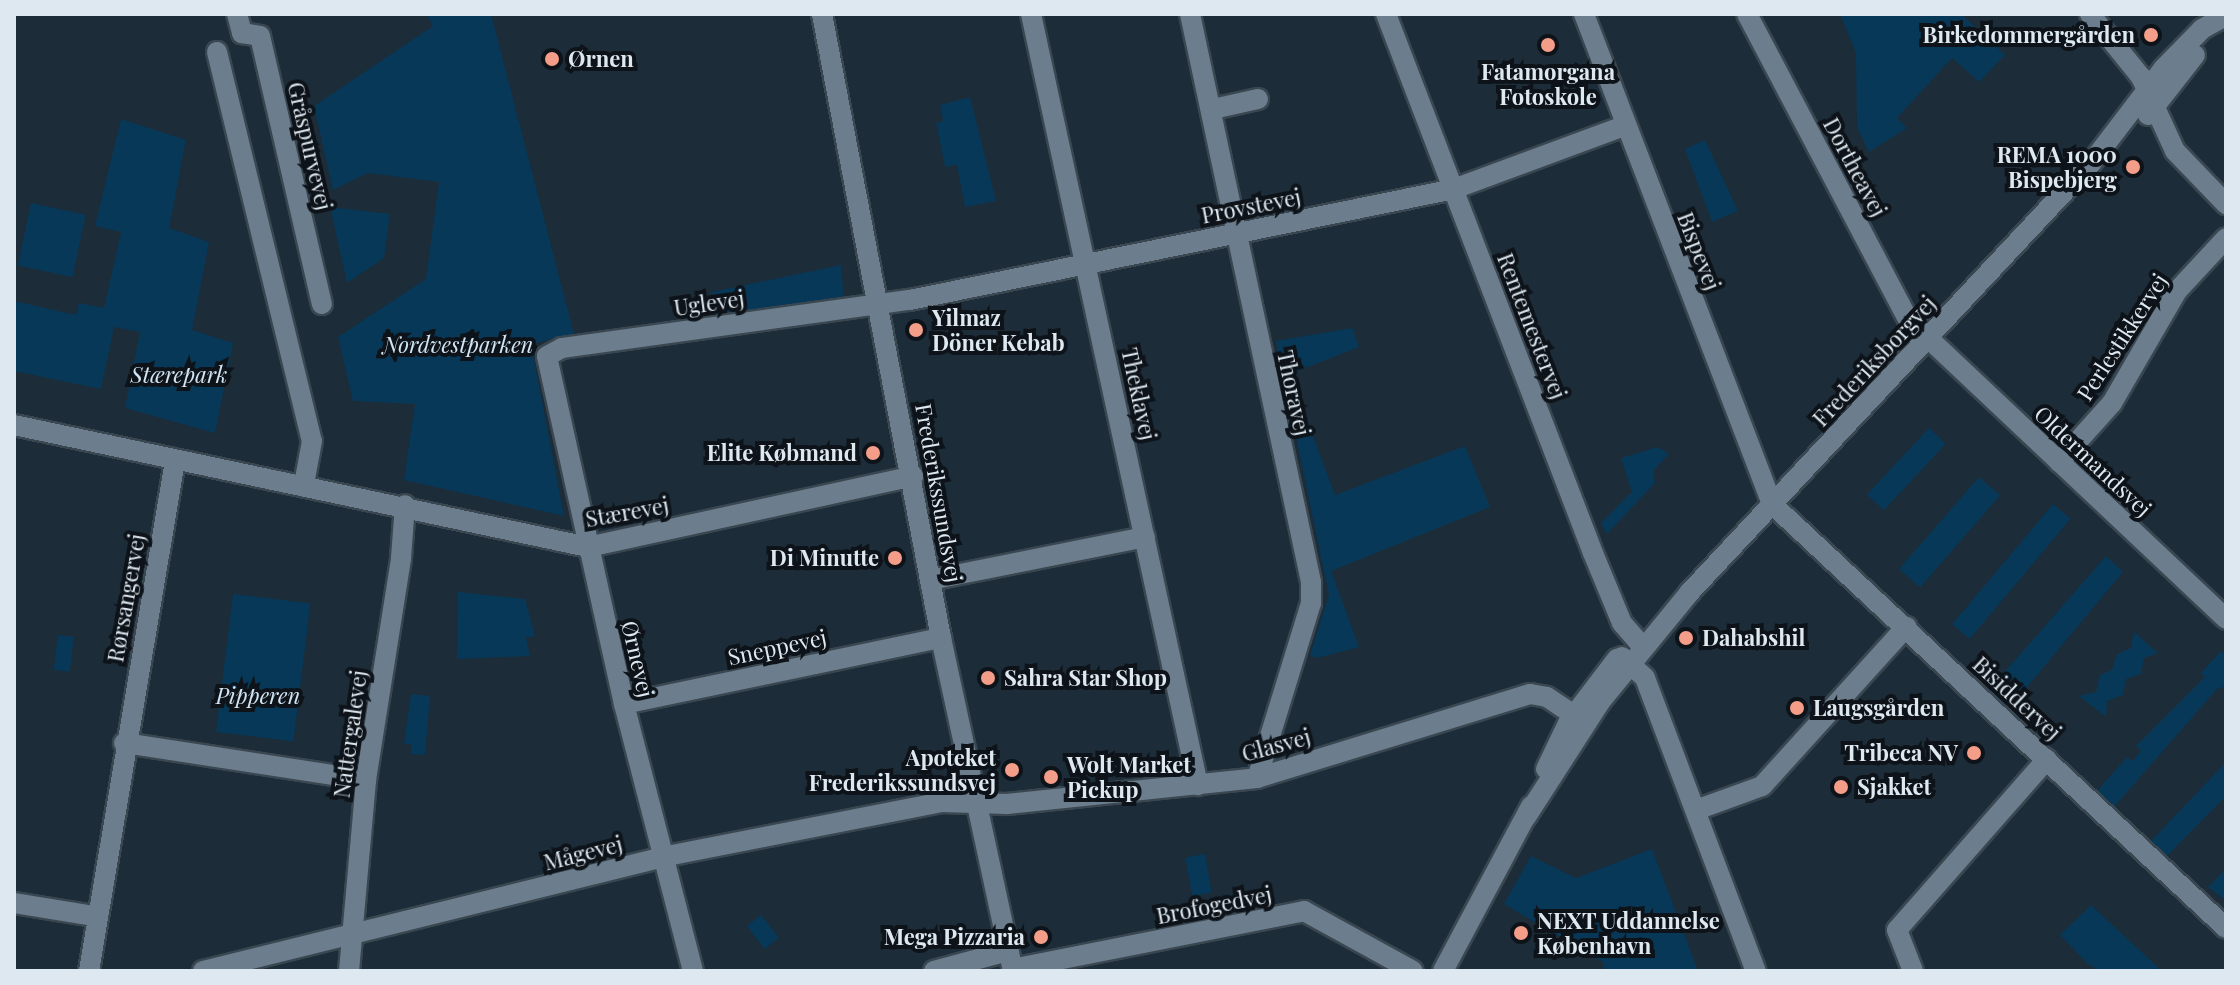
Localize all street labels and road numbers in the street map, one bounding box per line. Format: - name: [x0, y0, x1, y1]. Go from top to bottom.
- street label: Gråspurvevej: [282, 79, 338, 213]
- street label: Dortheavej: [1818, 113, 1892, 221]
- street label: Provstevej: [1199, 183, 1303, 229]
- street label: Bispevej: [1672, 208, 1726, 294]
- street label: Rentemestervej: [1492, 249, 1572, 403]
- street label: Perlestikkervej: [2071, 269, 2173, 405]
- street label: Uglevej: [672, 285, 746, 321]
- street label: Frederiksborgvej: [1807, 290, 1941, 432]
- street label: Theklavej: [1116, 345, 1162, 443]
- street label: Thoravej: [1272, 348, 1316, 438]
- street label: Oldermandsvej: [2029, 400, 2157, 522]
- street label: Frederikssundsvej: [910, 402, 968, 584]
- street label: Stærevej: [583, 492, 671, 532]
- street label: Rørsangervej: [102, 532, 150, 664]
- street label: Ørnevej: [616, 618, 660, 700]
- street label: Sneppevej: [725, 624, 829, 670]
- street label: Bisiddervej: [1968, 651, 2066, 745]
- street label: Nattergalevej: [328, 668, 372, 800]
- street label: Glasvej: [1239, 723, 1313, 767]
- street label: Mågevej: [541, 831, 625, 875]
- street label: Brofogedvej: [1154, 881, 1274, 929]

